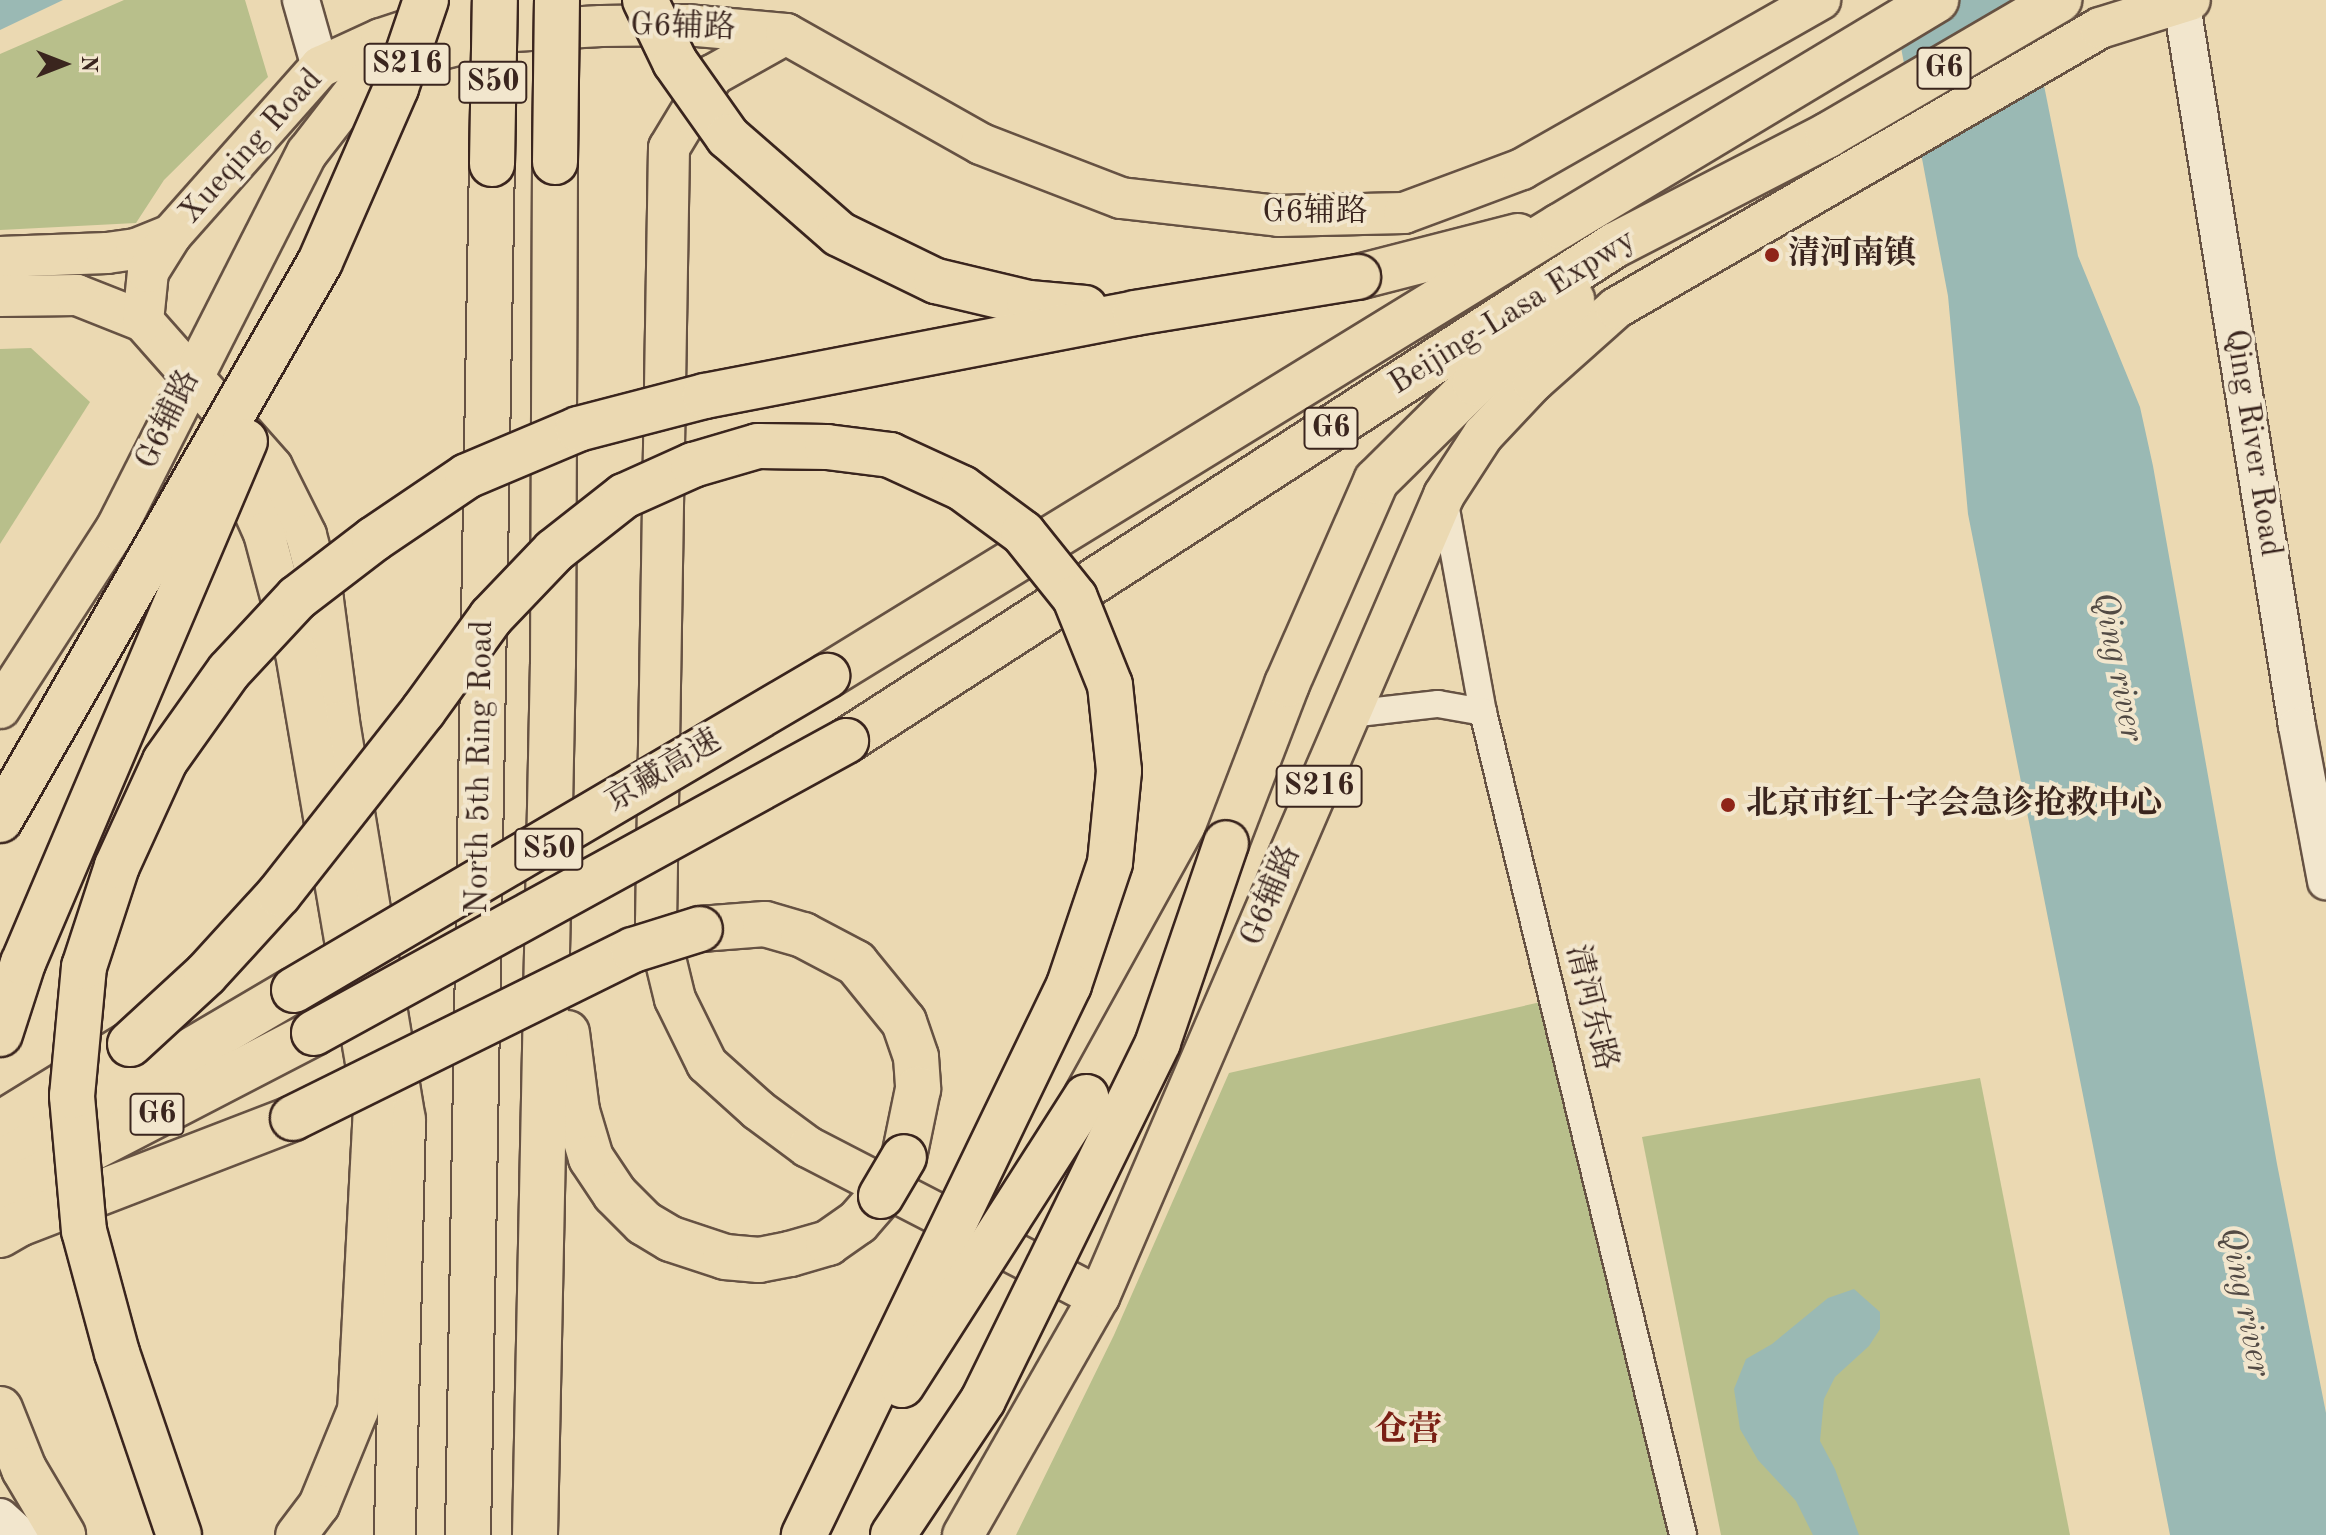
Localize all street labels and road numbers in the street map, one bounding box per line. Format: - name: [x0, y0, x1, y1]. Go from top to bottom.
- street label: G6辅路: [630, 7, 736, 49]
- road number: S216: [363, 38, 451, 90]
- road number: G6: [1916, 42, 1972, 94]
- road number: S50: [457, 56, 529, 108]
- street label: Xueqing Road: [172, 62, 332, 232]
- street label: G6辅路: [1262, 194, 1368, 232]
- street label: Beijing-Lasa Expwy: [1383, 222, 1643, 404]
- street label: Qing River Road: [2215, 327, 2289, 559]
- street label: G6辅路: [129, 364, 209, 476]
- road number: G6: [1303, 402, 1359, 454]
- street label: North 5th Ring Road: [459, 620, 503, 914]
- street label: 京藏高速: [599, 723, 729, 821]
- road number: S216: [1275, 760, 1363, 812]
- road number: S50: [513, 823, 585, 875]
- street label: G6辅路: [1234, 840, 1310, 952]
- street label: 清河东路: [1556, 941, 1624, 1075]
- road number: G6: [129, 1088, 185, 1140]

